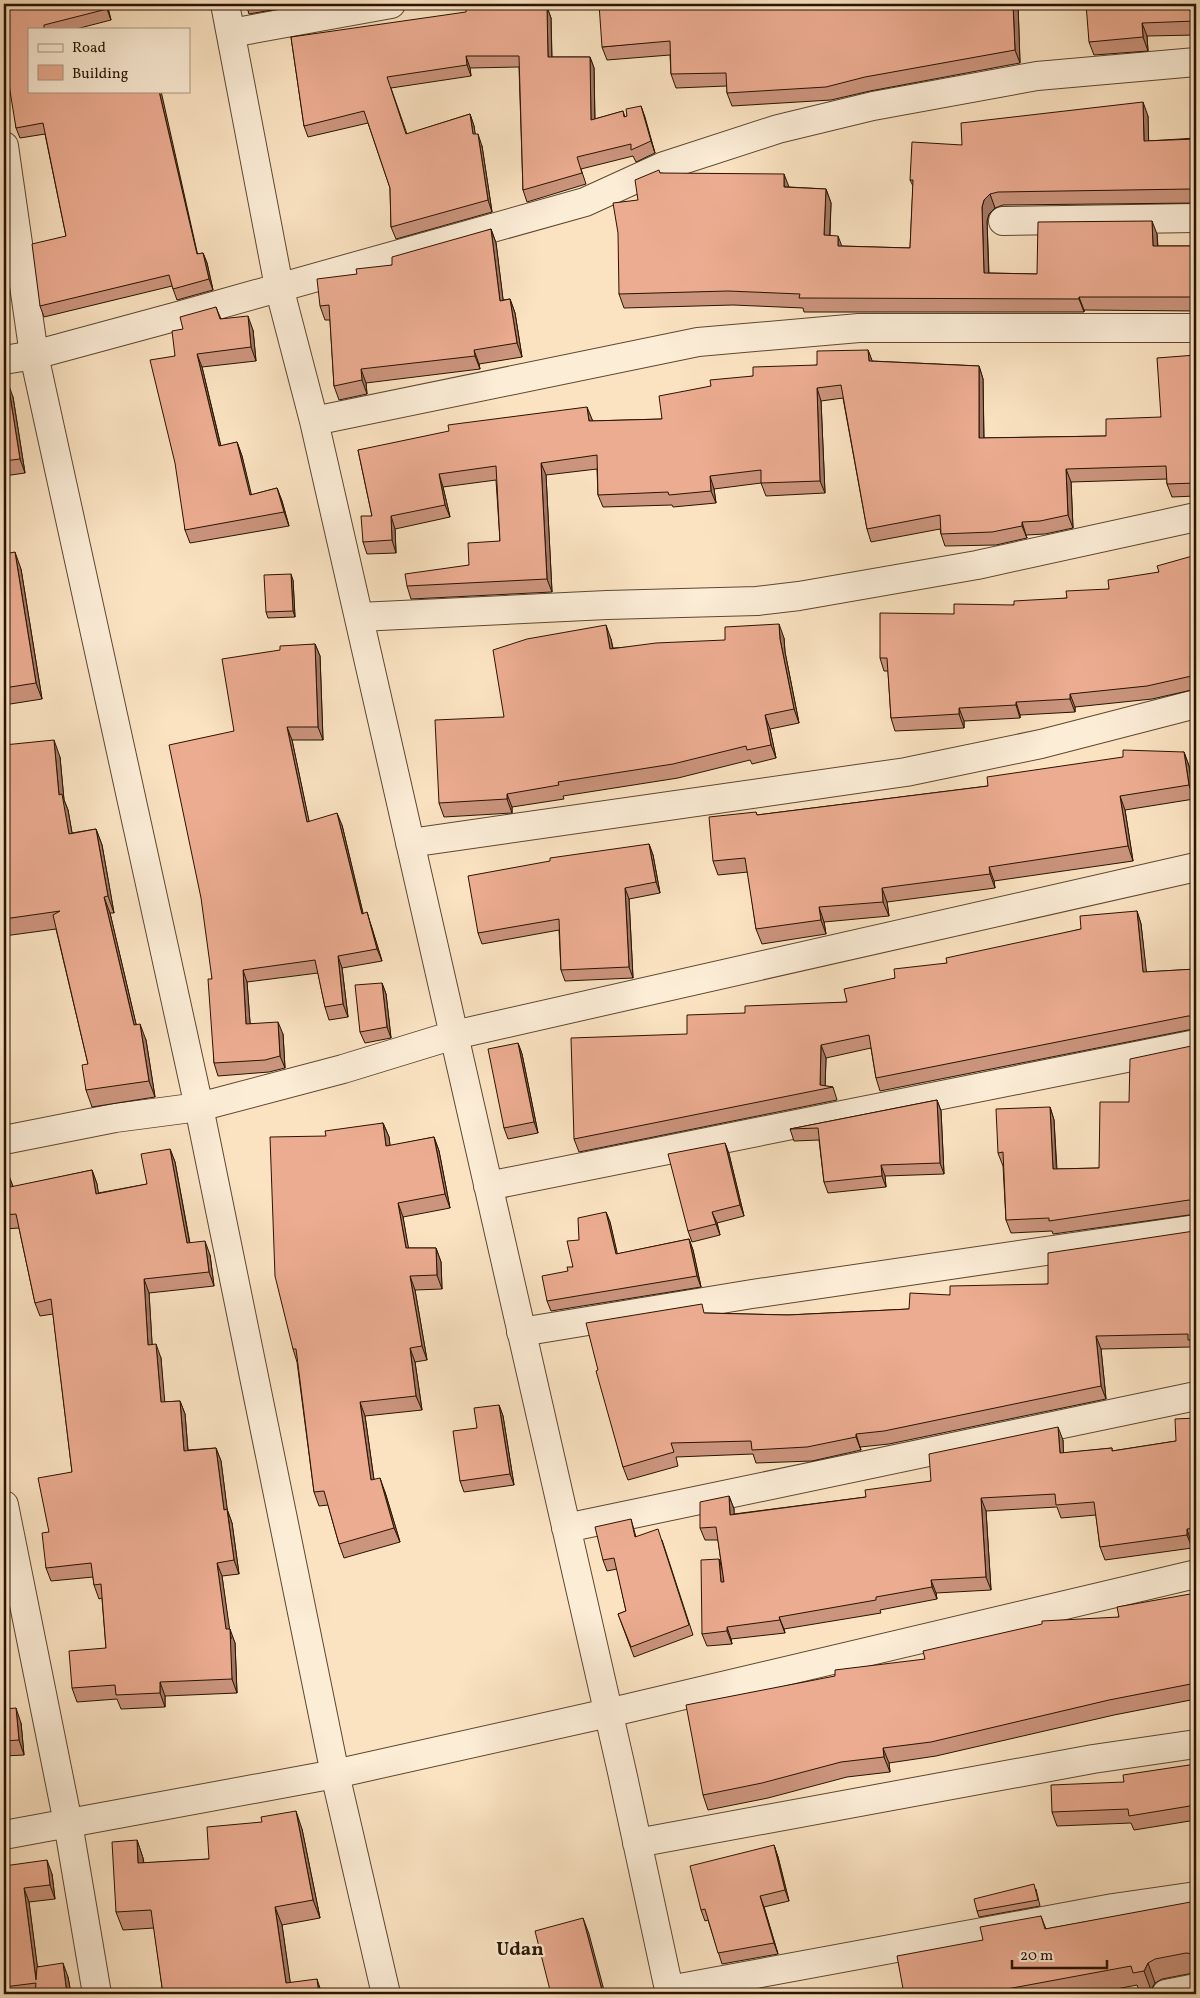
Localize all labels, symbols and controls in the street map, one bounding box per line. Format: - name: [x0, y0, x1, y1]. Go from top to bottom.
- legend: [28, 28, 190, 92]
- text: Road: [72, 38, 106, 59]
- text: Building: [72, 64, 129, 85]
- district label: Udan: [496, 1937, 544, 1963]
- scale bar: [1012, 1938, 1108, 1970]
- text: 20 m: [1020, 1946, 1053, 1967]

